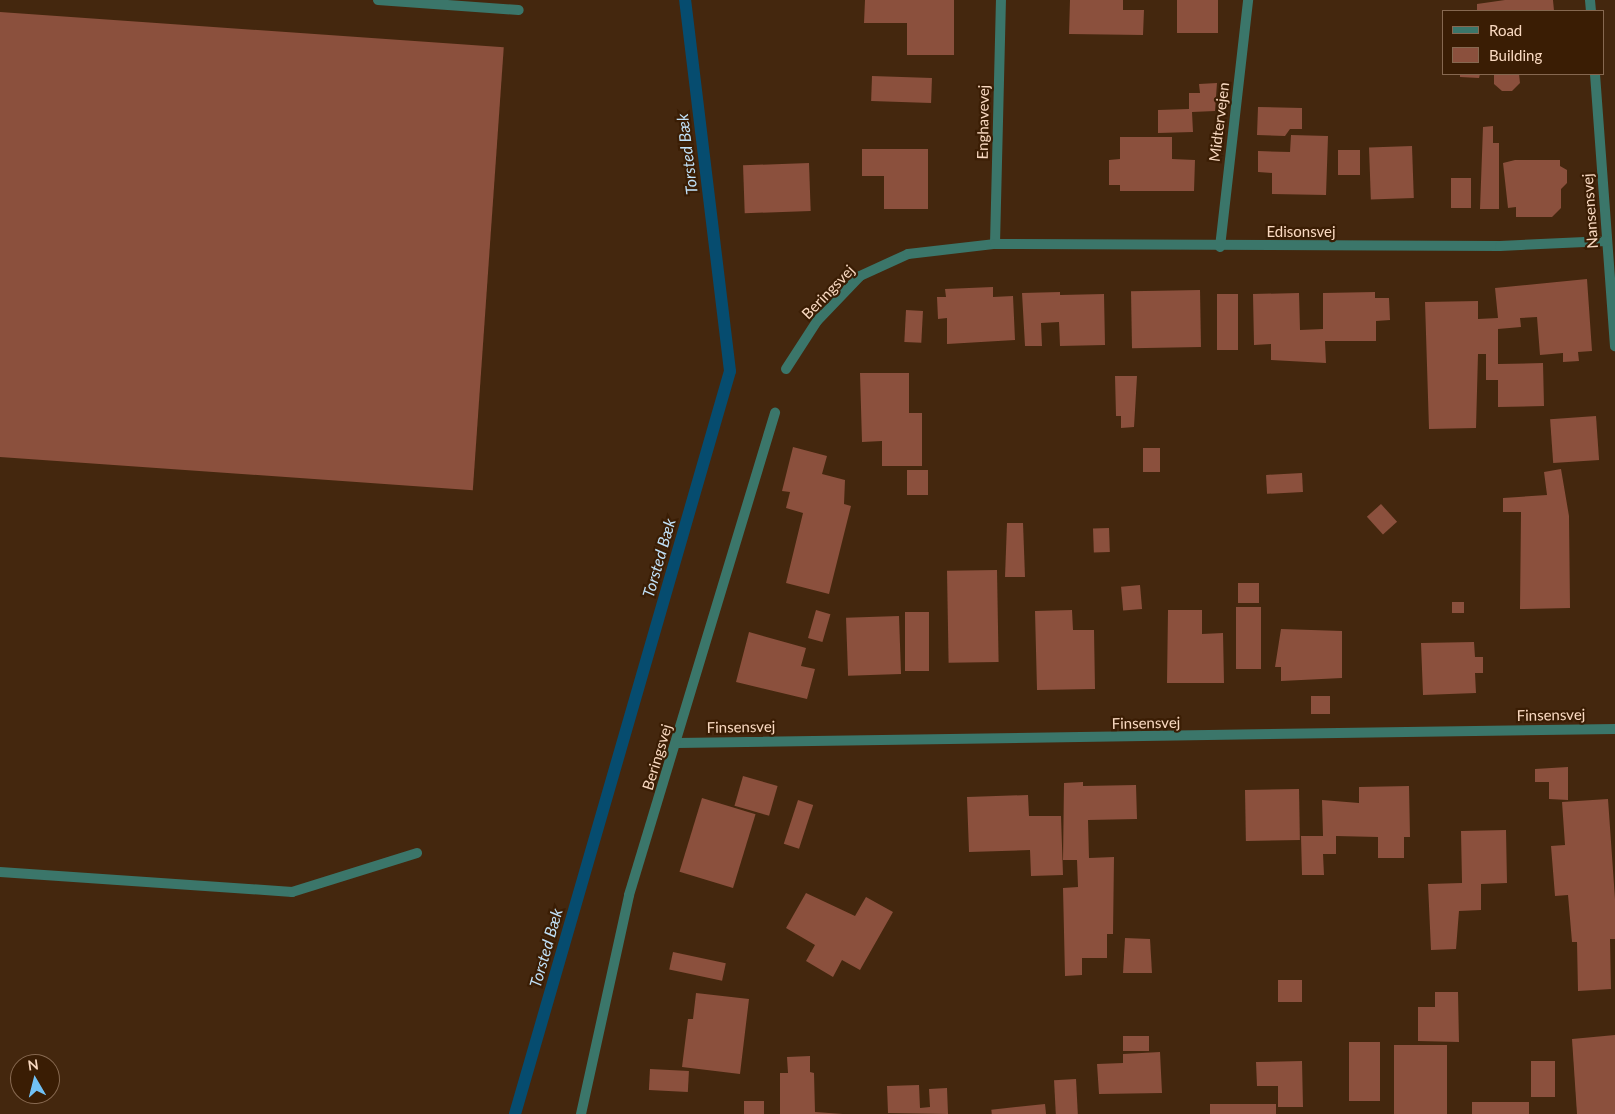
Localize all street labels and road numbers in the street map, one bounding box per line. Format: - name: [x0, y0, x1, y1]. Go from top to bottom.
- street label: Midtervejen: [1205, 81, 1233, 163]
- street label: Enghavevej: [973, 85, 993, 159]
- street label: Nansensvej: [1578, 173, 1602, 249]
- street label: Edisonsvej: [1266, 223, 1336, 241]
- street label: Beringsvej: [798, 261, 858, 323]
- street label: Finsensvej: [1517, 705, 1585, 725]
- street label: Finsensvej: [1112, 713, 1180, 733]
- street label: Finsensvej: [707, 717, 775, 737]
- street label: Beringsvej: [638, 722, 676, 792]

